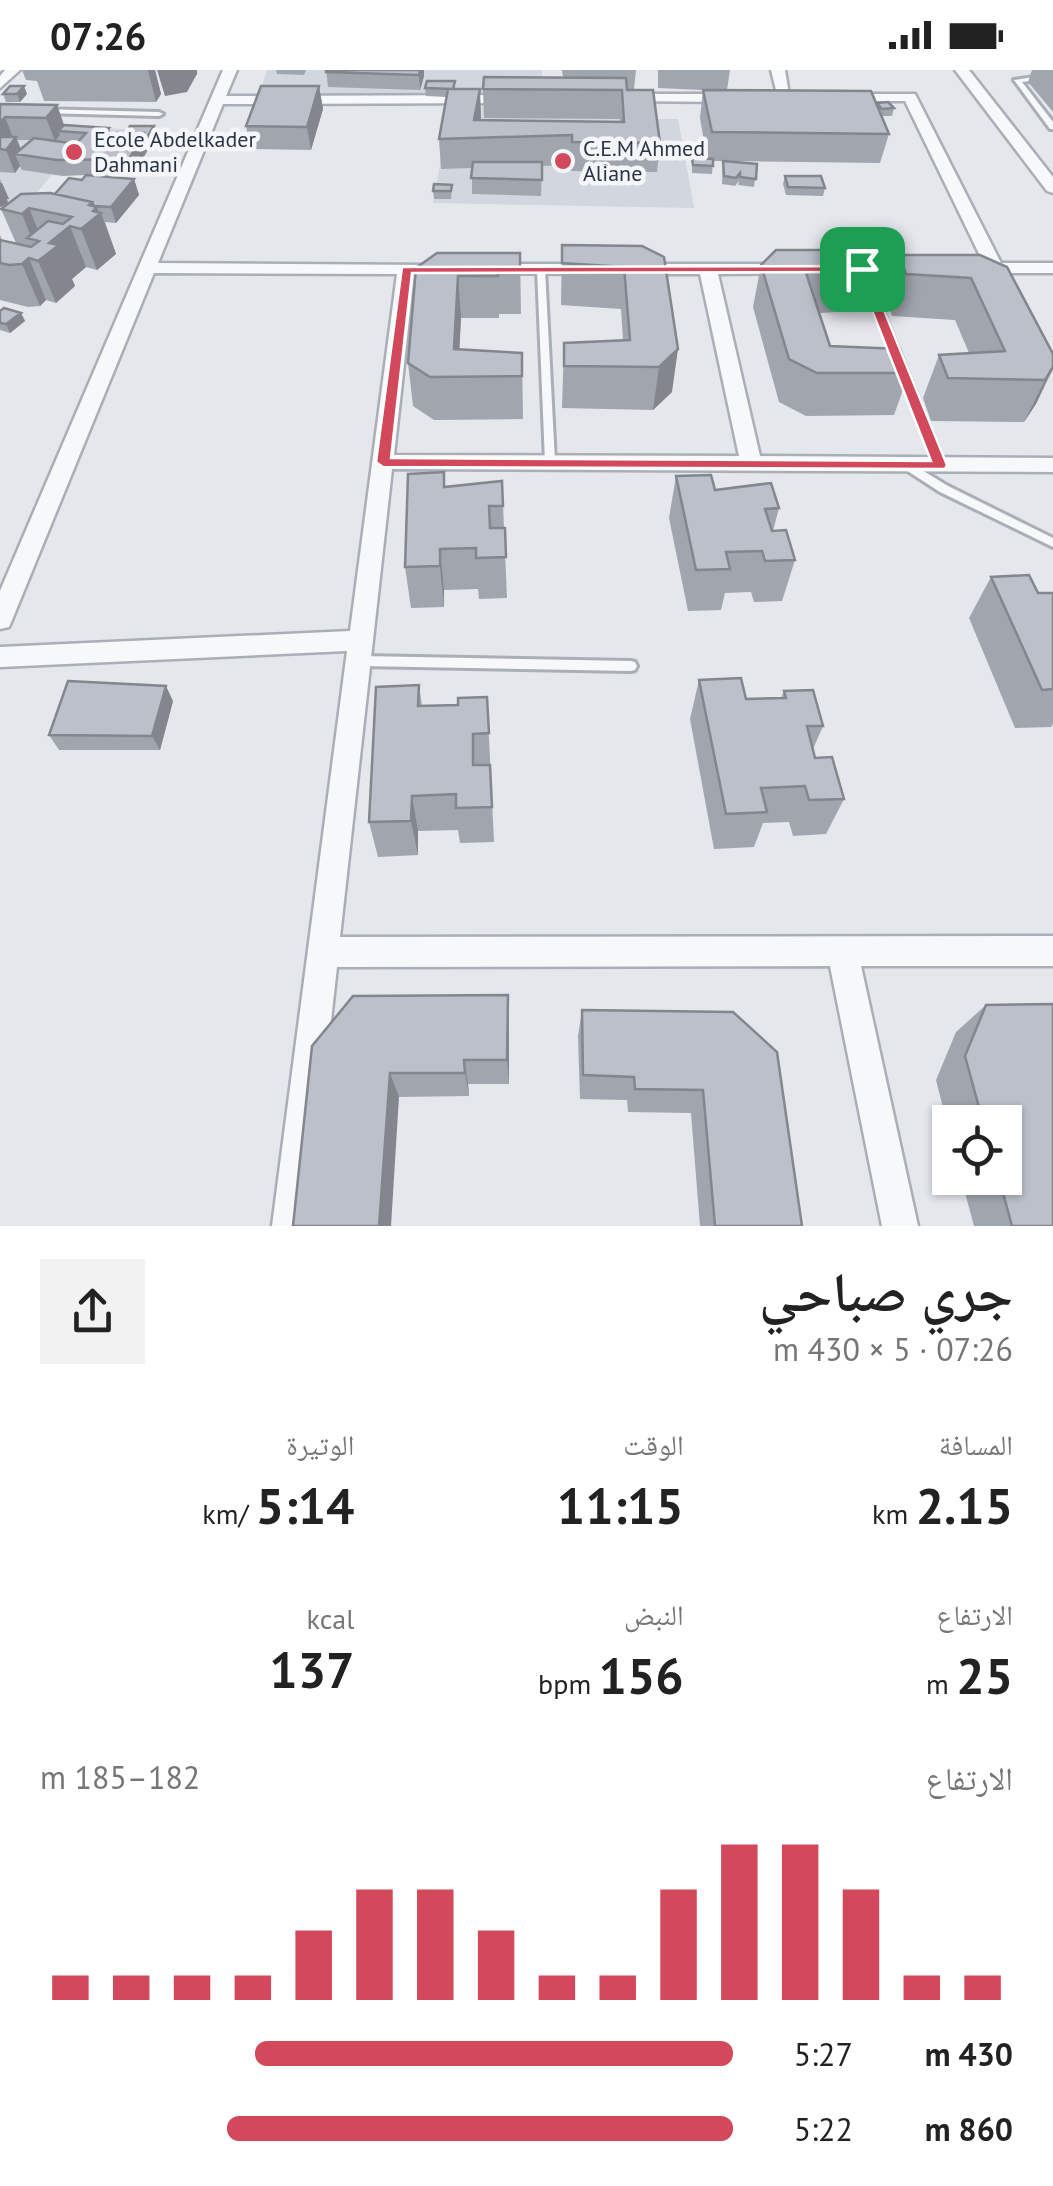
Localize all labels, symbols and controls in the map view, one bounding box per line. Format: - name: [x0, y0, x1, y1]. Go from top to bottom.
- text: 07:26: [50, 11, 146, 60]
- place label: Ecole Abdelkader Dahmani: [94, 125, 256, 178]
- place label: C.E.M Ahmed Aliane: [583, 134, 705, 187]
- marker: Ecole Abdelkader Dahmani: [63, 141, 85, 163]
- marker: C.E.M Ahmed Aliane: [552, 150, 574, 172]
- pin: [820, 227, 905, 312]
- icon: arrive: [835, 242, 890, 297]
- map controls: [932, 1105, 1022, 1195]
- button: locate: [932, 1105, 1022, 1195]
- text: جري صباحي: [759, 1255, 1013, 1326]
- button: share: [40, 1259, 145, 1364]
- text: 07:26 · 5 × 430 m: [773, 1328, 1013, 1370]
- text: الوتيرة: [286, 1426, 354, 1463]
- text: الوقت: [623, 1426, 684, 1463]
- text: المسافة: [939, 1426, 1013, 1463]
- text: 5:14: [256, 1473, 354, 1538]
- text: 11:15: [557, 1473, 684, 1538]
- text: 2.15: [916, 1473, 1013, 1538]
- text: /km: [202, 1495, 256, 1532]
- text: km: [872, 1495, 916, 1532]
- text: النبض: [624, 1596, 684, 1633]
- text: الارتفاع: [937, 1596, 1013, 1633]
- text: kcal: [307, 1600, 354, 1637]
- text: 137: [269, 1637, 354, 1702]
- text: 156: [599, 1643, 684, 1708]
- text: 25: [956, 1643, 1013, 1708]
- text: bpm: [538, 1665, 599, 1702]
- text: m: [926, 1665, 956, 1702]
- text: 182–185 m: [40, 1756, 200, 1798]
- text: الارتفاع: [926, 1757, 1013, 1799]
- text: 5:27: [794, 2033, 853, 2075]
- text: 430 m: [925, 2033, 1013, 2075]
- text: 5:22: [794, 2108, 853, 2150]
- text: 860 m: [925, 2108, 1013, 2150]

